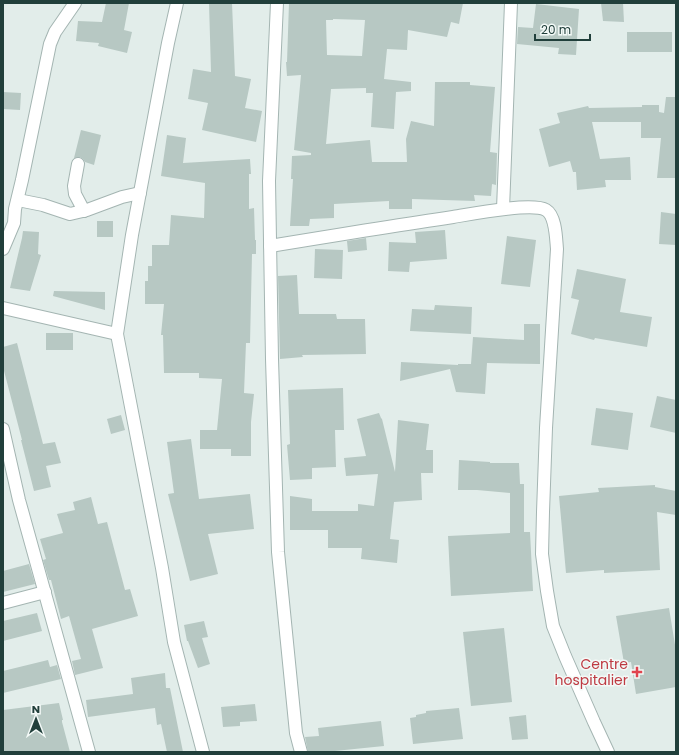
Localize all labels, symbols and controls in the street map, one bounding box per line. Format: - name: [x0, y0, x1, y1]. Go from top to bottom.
- scale bar: [535, 16, 590, 42]
- text: 20 m: [541, 21, 571, 38]
- place label: Centre hospitalier: [555, 654, 628, 690]
- marker: Centre hospitalier: [631, 666, 643, 678]
- north arrow: [16, 699, 56, 739]
- text: N: [32, 701, 40, 717]

